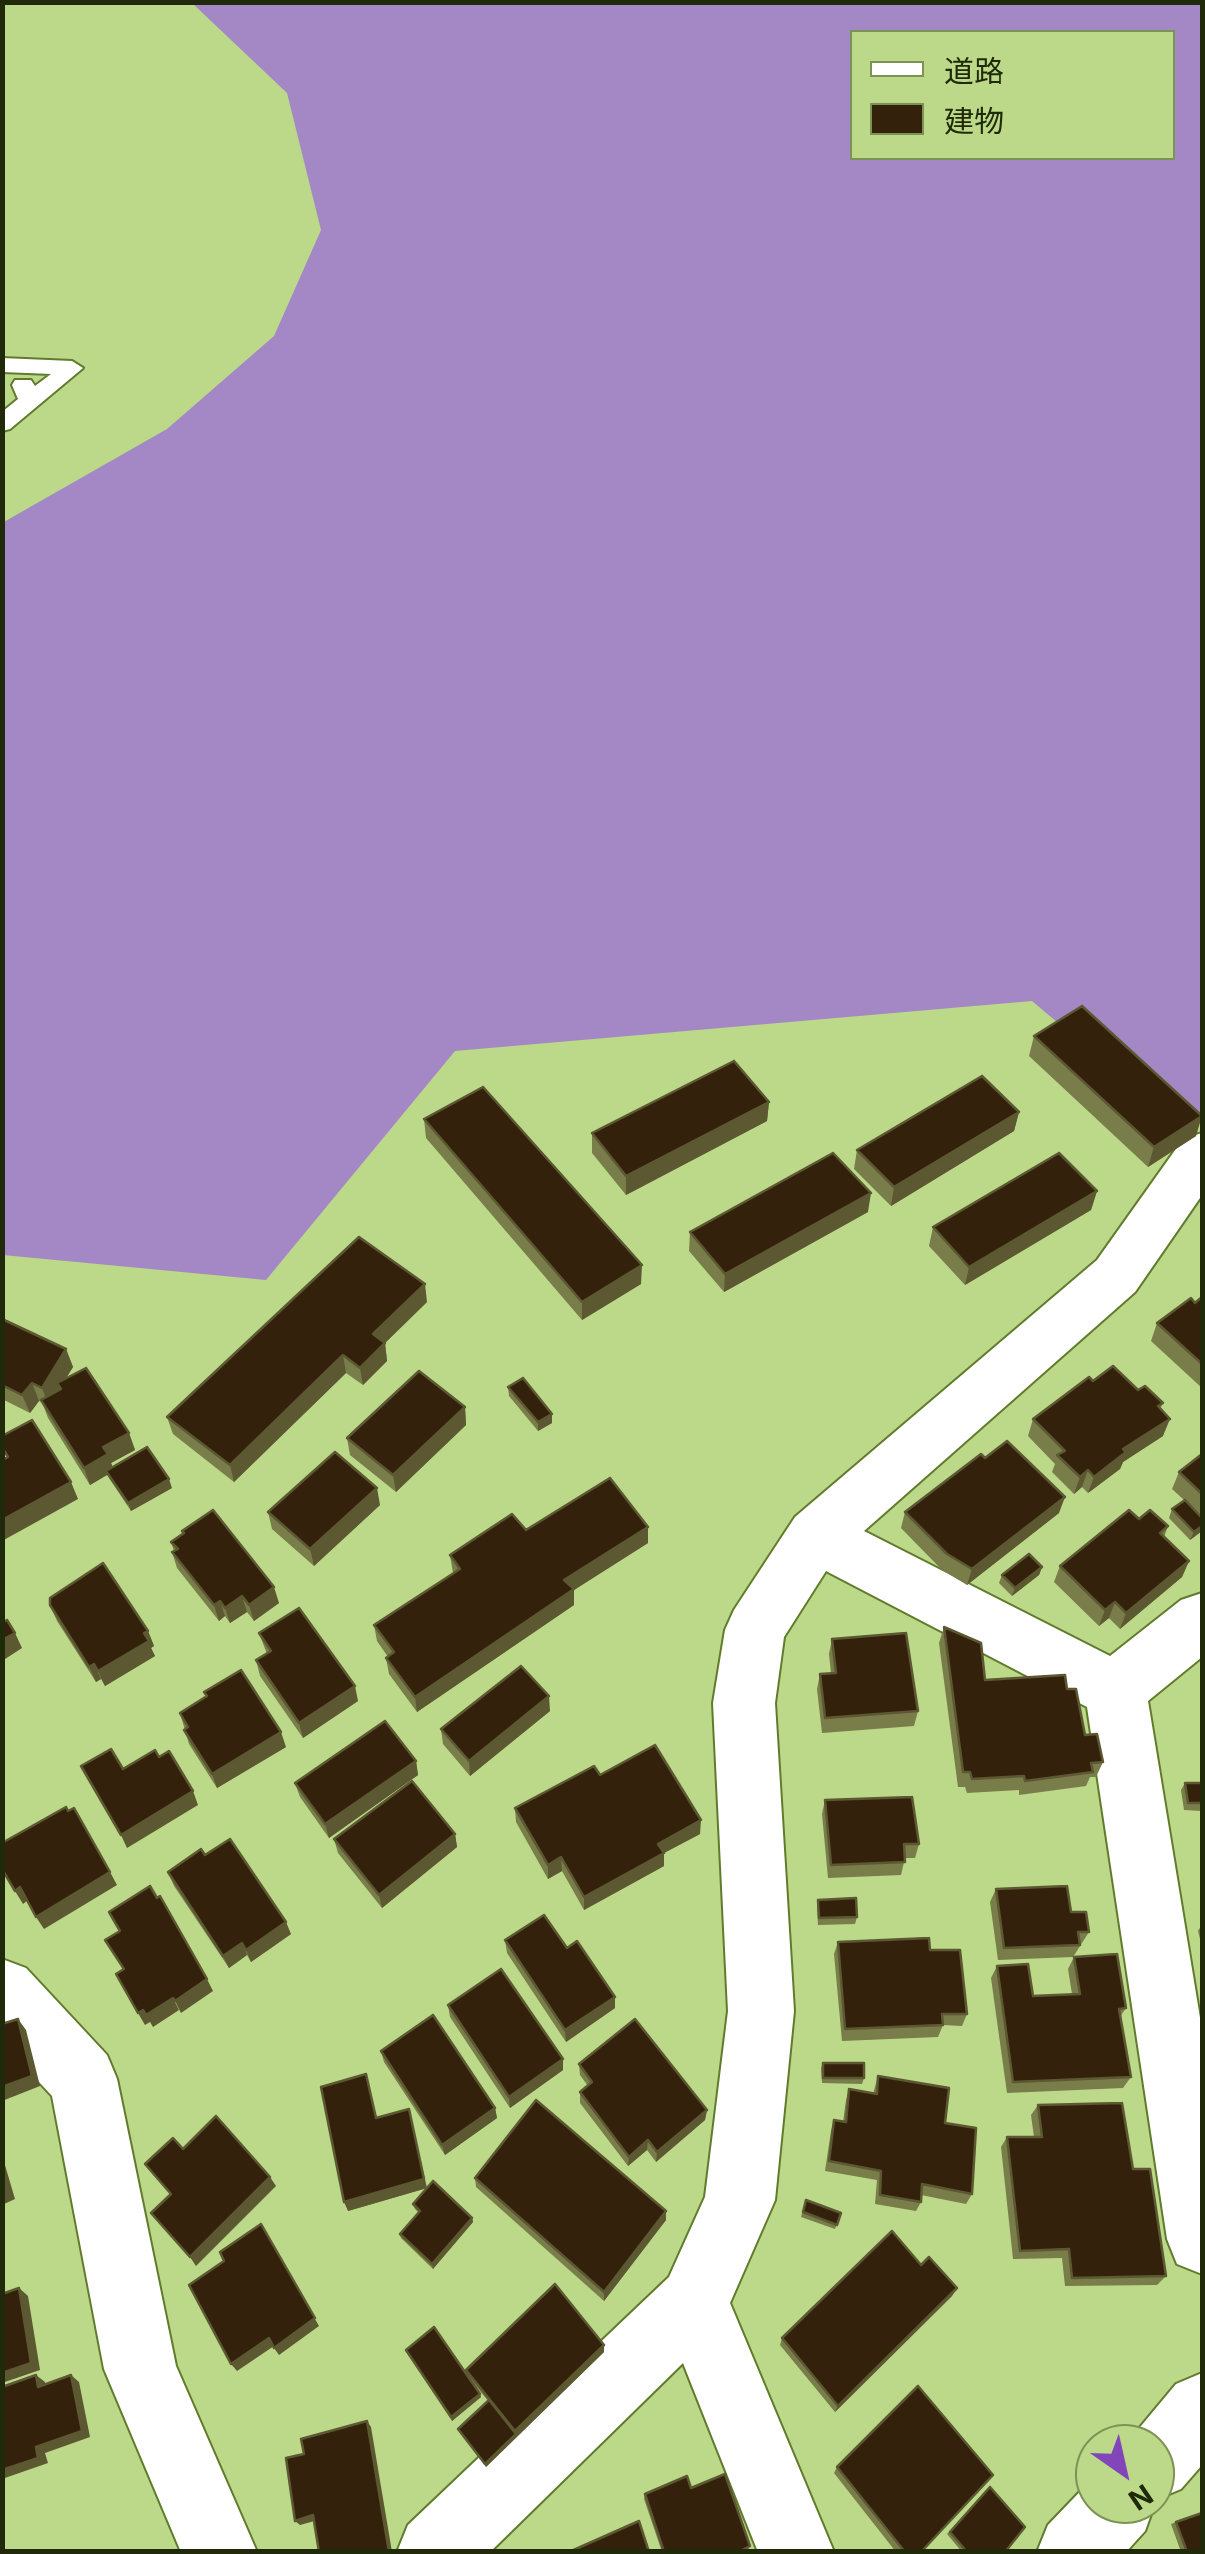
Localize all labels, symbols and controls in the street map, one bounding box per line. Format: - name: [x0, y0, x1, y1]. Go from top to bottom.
- legend: [850, 30, 1175, 160]
- text: 道路: [944, 53, 1004, 89]
- text: 建物: [944, 103, 1004, 139]
- north arrow: [1075, 2424, 1175, 2524]
- text: N: [1122, 2477, 1159, 2517]

